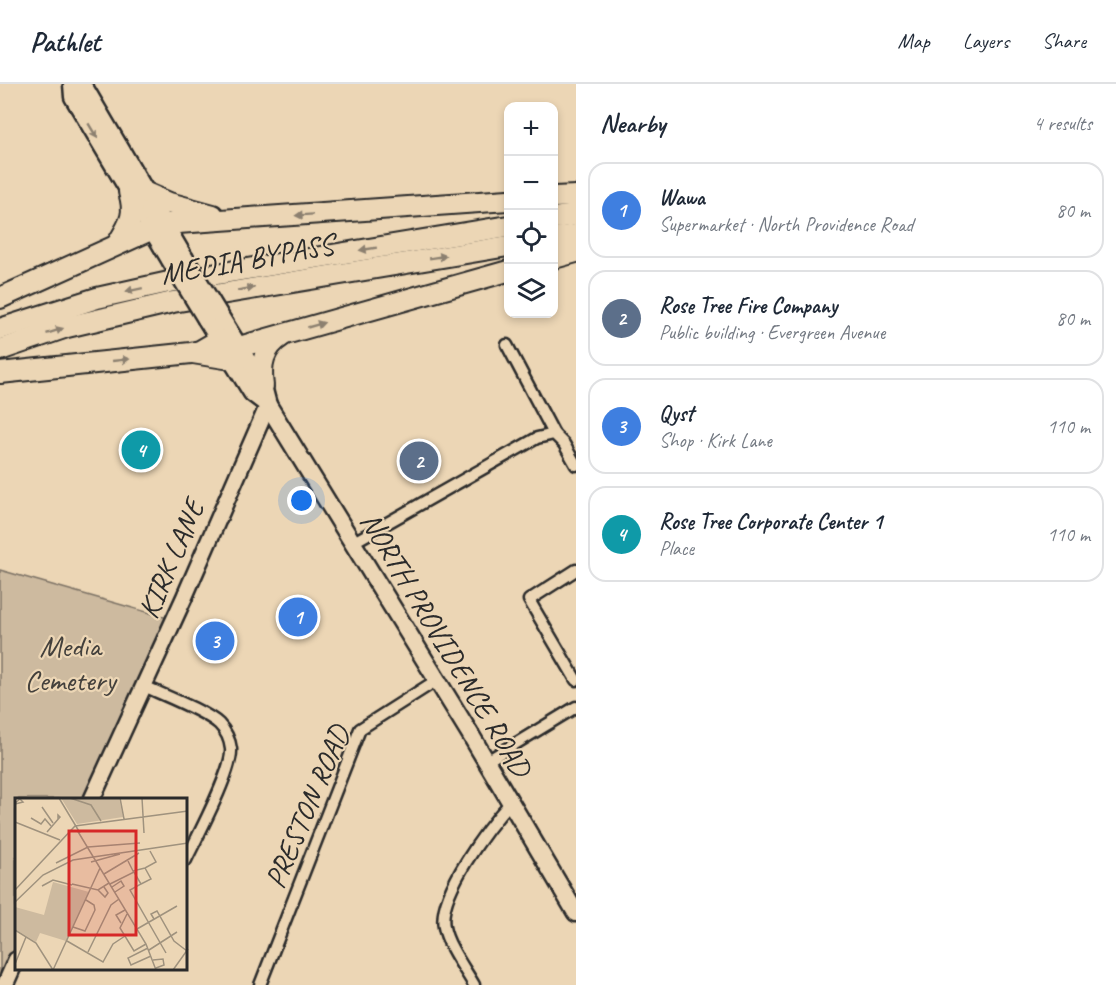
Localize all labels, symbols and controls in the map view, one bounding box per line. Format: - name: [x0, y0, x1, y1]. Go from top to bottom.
- text: Pathlet: [30, 24, 100, 59]
- text: Map: [897, 28, 930, 54]
- text: Layers: [963, 28, 1009, 54]
- text: Share: [1042, 28, 1086, 54]
- map controls: [504, 102, 558, 318]
- button: +: [504, 102, 558, 156]
- text: Nearby: [600, 107, 665, 140]
- text: 4 results: [1033, 111, 1092, 136]
- one-way arrow: [88, 123, 98, 140]
- button: −: [504, 156, 558, 210]
- text: Wawa: [659, 184, 705, 212]
- text: 1: [617, 198, 626, 223]
- text: 80 m: [1056, 198, 1090, 223]
- one-way arrow: [294, 210, 313, 219]
- button: locate: [504, 210, 558, 264]
- text: Supermarket · North Providence Road: [659, 212, 913, 237]
- street label: MEDIA BYPASS: [158, 224, 342, 293]
- one-way arrow: [358, 244, 377, 253]
- one-way arrow: [429, 253, 448, 262]
- button: layers: [504, 264, 558, 318]
- one-way arrow: [236, 284, 255, 293]
- one-way arrow: [125, 285, 144, 295]
- text: Rose Tree Fire Company: [659, 292, 837, 320]
- text: 2: [617, 306, 626, 331]
- text: 80 m: [1056, 306, 1090, 331]
- one-way arrow: [307, 320, 325, 329]
- text: Public building · Evergreen Avenue: [659, 320, 885, 345]
- one-way arrow: [46, 326, 64, 335]
- one-way arrow: [111, 355, 130, 365]
- text: Qyst: [659, 400, 693, 428]
- text: 3: [617, 414, 626, 439]
- text: 110 m: [1047, 414, 1090, 439]
- pin: 4: [122, 428, 160, 472]
- text: Shop · Kirk Lane: [659, 428, 772, 453]
- pin: 2: [400, 438, 438, 484]
- your location: [287, 486, 316, 515]
- street label: KIRK LANE: [129, 491, 214, 624]
- street label: NORTH PROVIDENCE ROAD: [352, 505, 541, 786]
- text: Rose Tree Corporate Center 1: [659, 508, 882, 536]
- text: 4: [617, 522, 626, 547]
- text: 110 m: [1047, 522, 1090, 547]
- text: Place: [659, 536, 694, 561]
- pin: 1: [278, 594, 318, 640]
- pin: 3: [196, 618, 234, 664]
- park label: Media Cemetery: [24, 627, 118, 699]
- street label: PRESTON ROAD: [256, 718, 359, 894]
- inset map: [15, 798, 188, 970]

